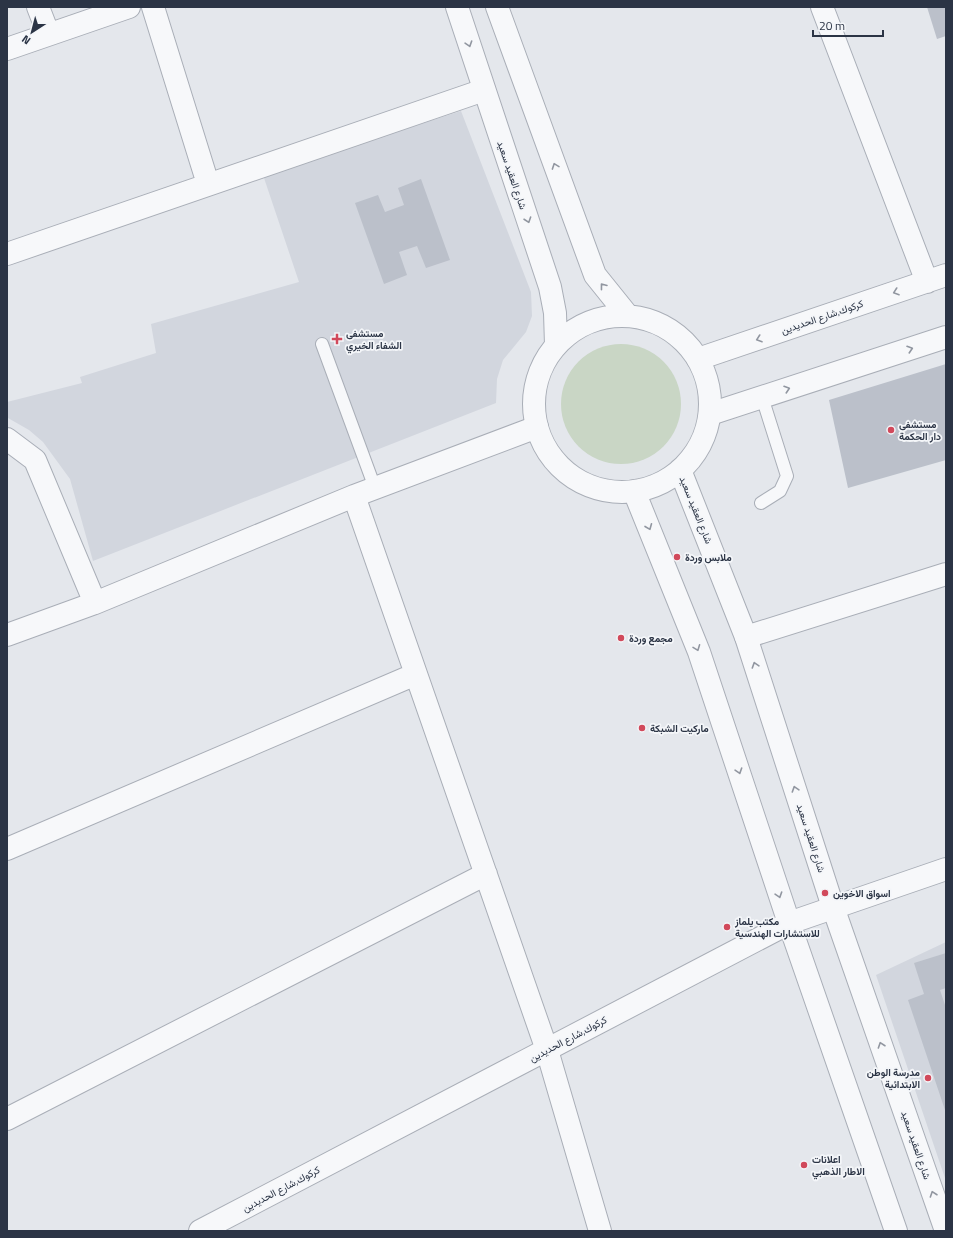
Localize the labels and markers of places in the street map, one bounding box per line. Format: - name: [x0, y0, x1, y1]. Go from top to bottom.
- place label: مستشفى الشفاء الخيري: [346, 326, 402, 354]
- marker: مستشفى الشفاء الخيري: [331, 333, 343, 345]
- place label: مستشفى دار الحكمة: [899, 417, 941, 444]
- marker: مستشفى دار الحكمة: [886, 425, 896, 435]
- place label: ملابس وردة: [685, 550, 732, 565]
- marker: ملابس وردة: [672, 552, 682, 562]
- place label: مجمع وردة: [629, 631, 673, 646]
- marker: مجمع وردة: [616, 633, 626, 643]
- place label: ماركيت الشبكة: [650, 721, 709, 736]
- marker: ماركيت الشبكة: [637, 723, 647, 733]
- place label: اسواق الاخوين: [833, 886, 891, 901]
- marker: اسواق الاخوين: [820, 888, 830, 898]
- place label: مكتب يلماز للاستشارات الهندسية: [734, 914, 820, 941]
- marker: مكتب يلماز للاستشارات الهندسية: [722, 922, 732, 932]
- place label: مدرسة الوطن الابتدائية: [867, 1065, 921, 1092]
- marker: مدرسة الوطن الابتدائية: [923, 1073, 933, 1083]
- place label: اعلانات الاطار الذهبي: [812, 1152, 865, 1180]
- marker: اعلانات الاطار الذهبي: [799, 1160, 809, 1170]

